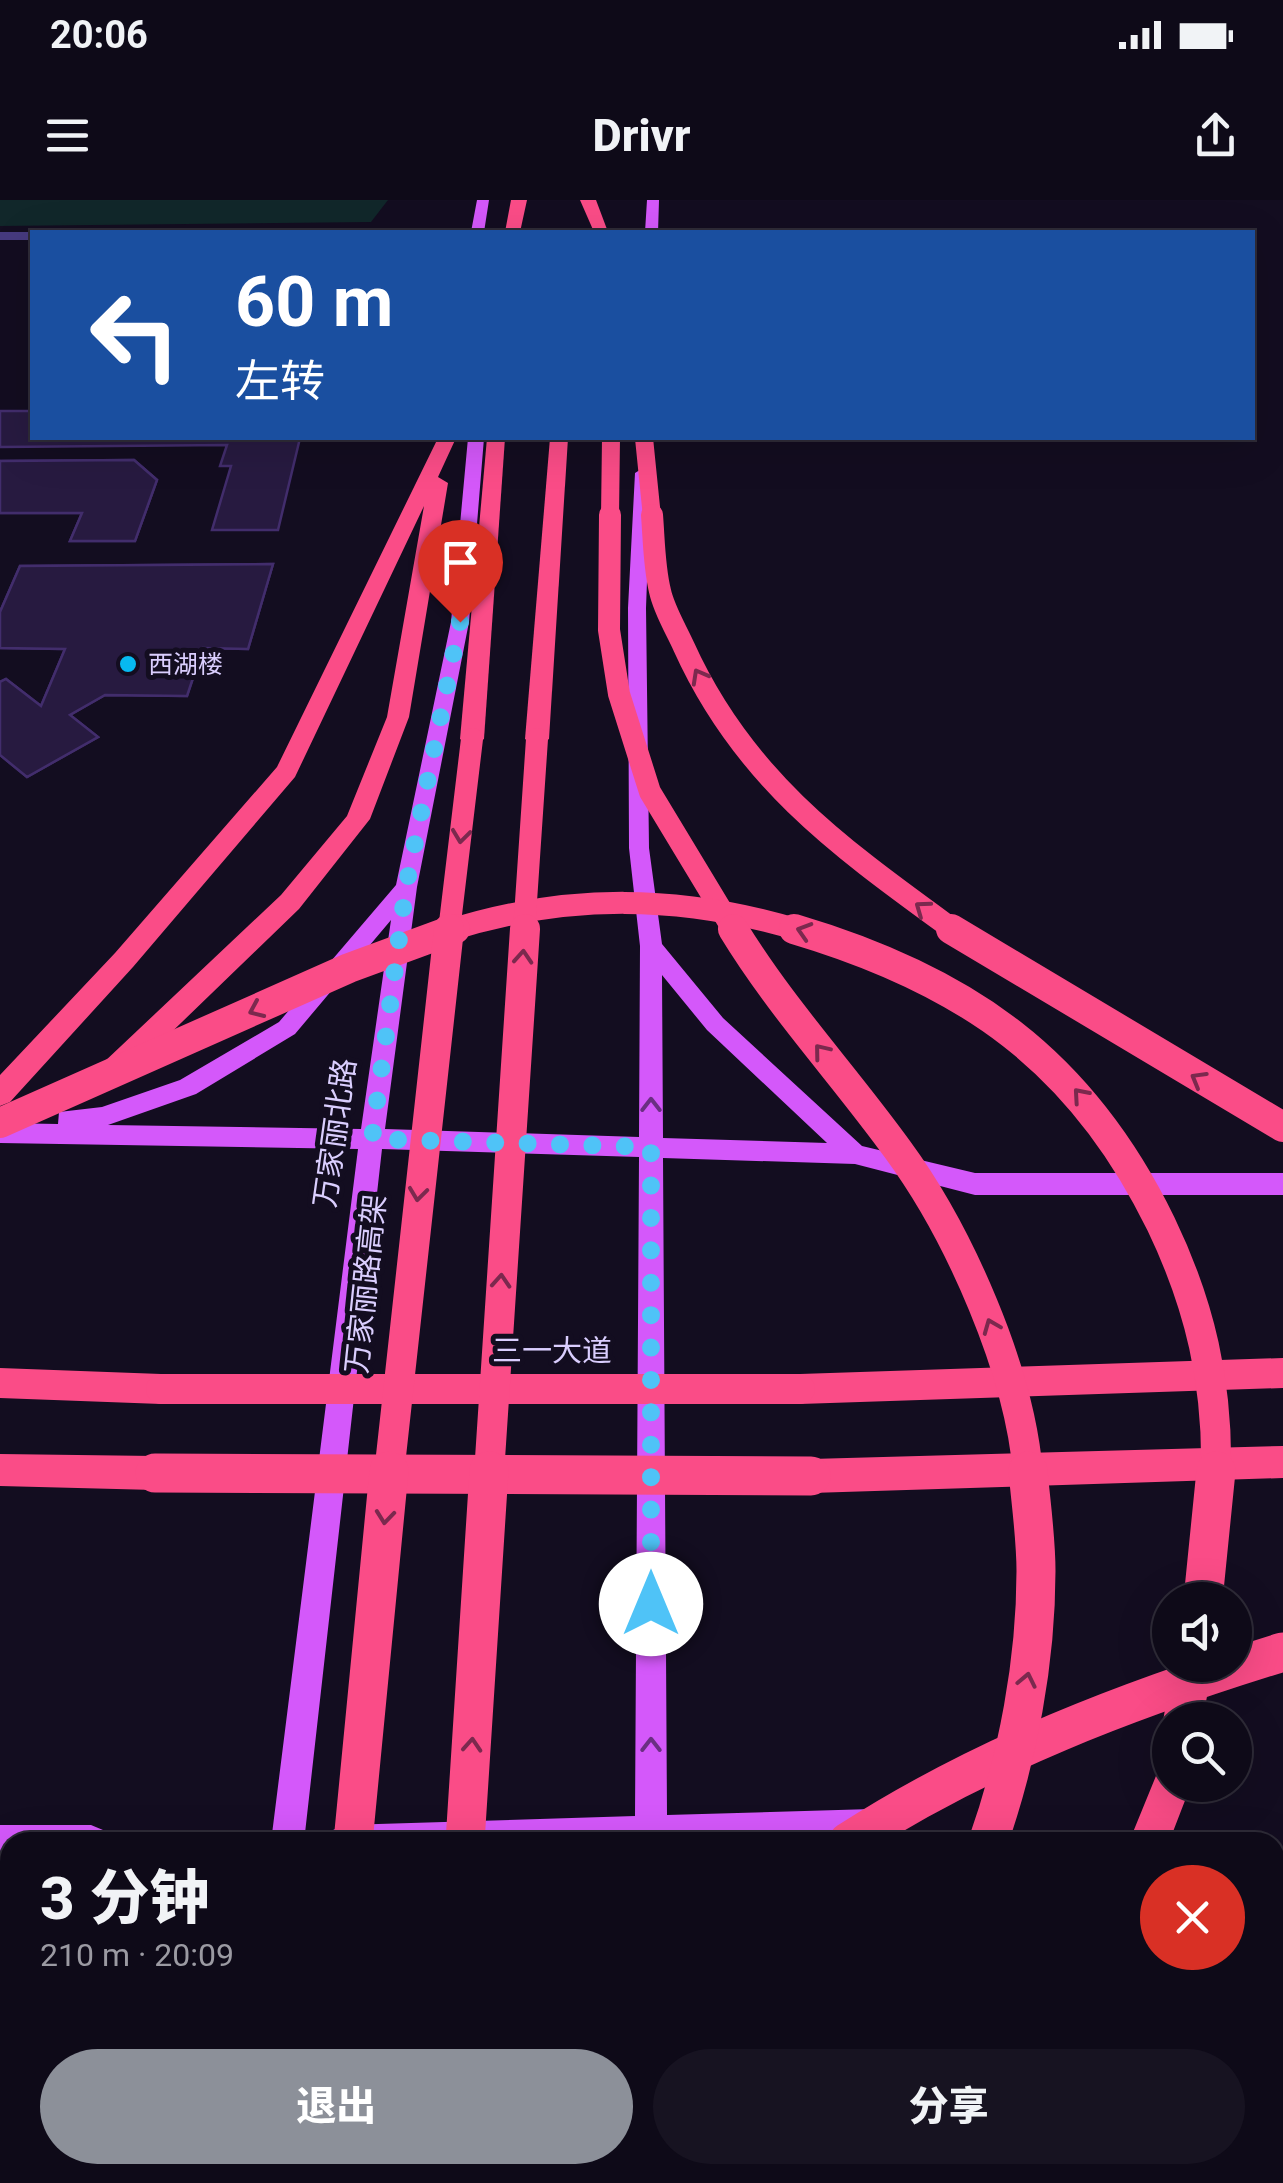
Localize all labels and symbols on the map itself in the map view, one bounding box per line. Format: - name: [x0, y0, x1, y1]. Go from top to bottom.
- pin: [418, 520, 503, 623]
- place label: 西湖楼: [148, 650, 223, 679]
- marker: 西湖楼: [117, 653, 139, 675]
- one-way arrow: [692, 669, 712, 687]
- one-way arrow: [451, 829, 472, 845]
- one-way arrow: [915, 902, 933, 919]
- one-way arrow: [796, 922, 813, 943]
- one-way arrow: [512, 948, 533, 964]
- one-way arrow: [248, 998, 266, 1018]
- one-way arrow: [815, 1044, 833, 1062]
- street label: 万家丽北路: [307, 1056, 362, 1210]
- one-way arrow: [1191, 1072, 1209, 1091]
- one-way arrow: [1074, 1088, 1092, 1106]
- one-way arrow: [640, 1097, 662, 1112]
- one-way arrow: [408, 1186, 429, 1202]
- street label: 万家丽路高架: [339, 1193, 392, 1375]
- one-way arrow: [490, 1273, 511, 1289]
- one-way arrow: [982, 1318, 1002, 1336]
- street label: 三一大道: [492, 1333, 612, 1368]
- one-way arrow: [375, 1509, 396, 1525]
- position arrow: [599, 1552, 703, 1656]
- one-way arrow: [1016, 1672, 1037, 1689]
- one-way arrow: [460, 1737, 482, 1753]
- one-way arrow: [640, 1737, 662, 1752]

